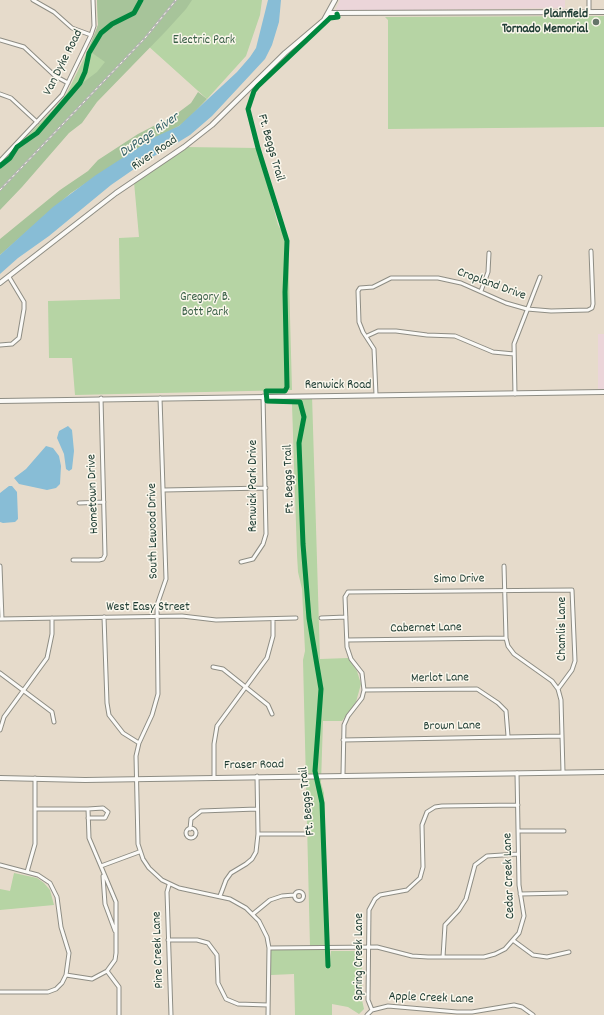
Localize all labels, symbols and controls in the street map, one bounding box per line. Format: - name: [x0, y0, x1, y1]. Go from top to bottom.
- place label: Plainfield Tornado Memorial: [502, 7, 588, 38]
- marker: Plainfield Tornado Memorial: [591, 17, 601, 27]
- street label: Van Dyke Road: [41, 28, 87, 98]
- park label: Electric Park: [173, 33, 235, 49]
- water label: DuPage River: [117, 110, 183, 162]
- street label: Ft. Beggs Trail: [253, 113, 287, 183]
- street label: River Road: [129, 133, 181, 175]
- street label: Cropland Drive: [454, 265, 528, 305]
- park label: Gregory B. Bott Park: [180, 290, 230, 321]
- street label: Renwick Road: [305, 378, 371, 394]
- street label: Renwick Park Drive: [246, 440, 262, 532]
- street label: Ft. Beggs Trail: [281, 444, 299, 514]
- street label: Hometown Drive: [85, 454, 103, 534]
- street label: South Lewood Drive: [145, 483, 163, 579]
- street label: Simo Drive: [433, 572, 485, 588]
- street label: Chamlis Lane: [555, 597, 571, 661]
- street label: West Easy Street: [106, 600, 190, 616]
- street label: Cabernet Lane: [390, 621, 462, 637]
- street label: Merlot Lane: [411, 671, 469, 687]
- street label: Brown Lane: [423, 719, 481, 735]
- street label: Fraser Road: [224, 758, 284, 774]
- street label: Ft. Beggs Trail: [297, 766, 319, 836]
- street label: Cedar Creek Lane: [501, 833, 519, 919]
- street label: Pine Creek Lane: [150, 911, 168, 989]
- street label: Spring Creek Lane: [352, 913, 368, 1001]
- street label: Apple Creek Lane: [388, 990, 474, 1008]

